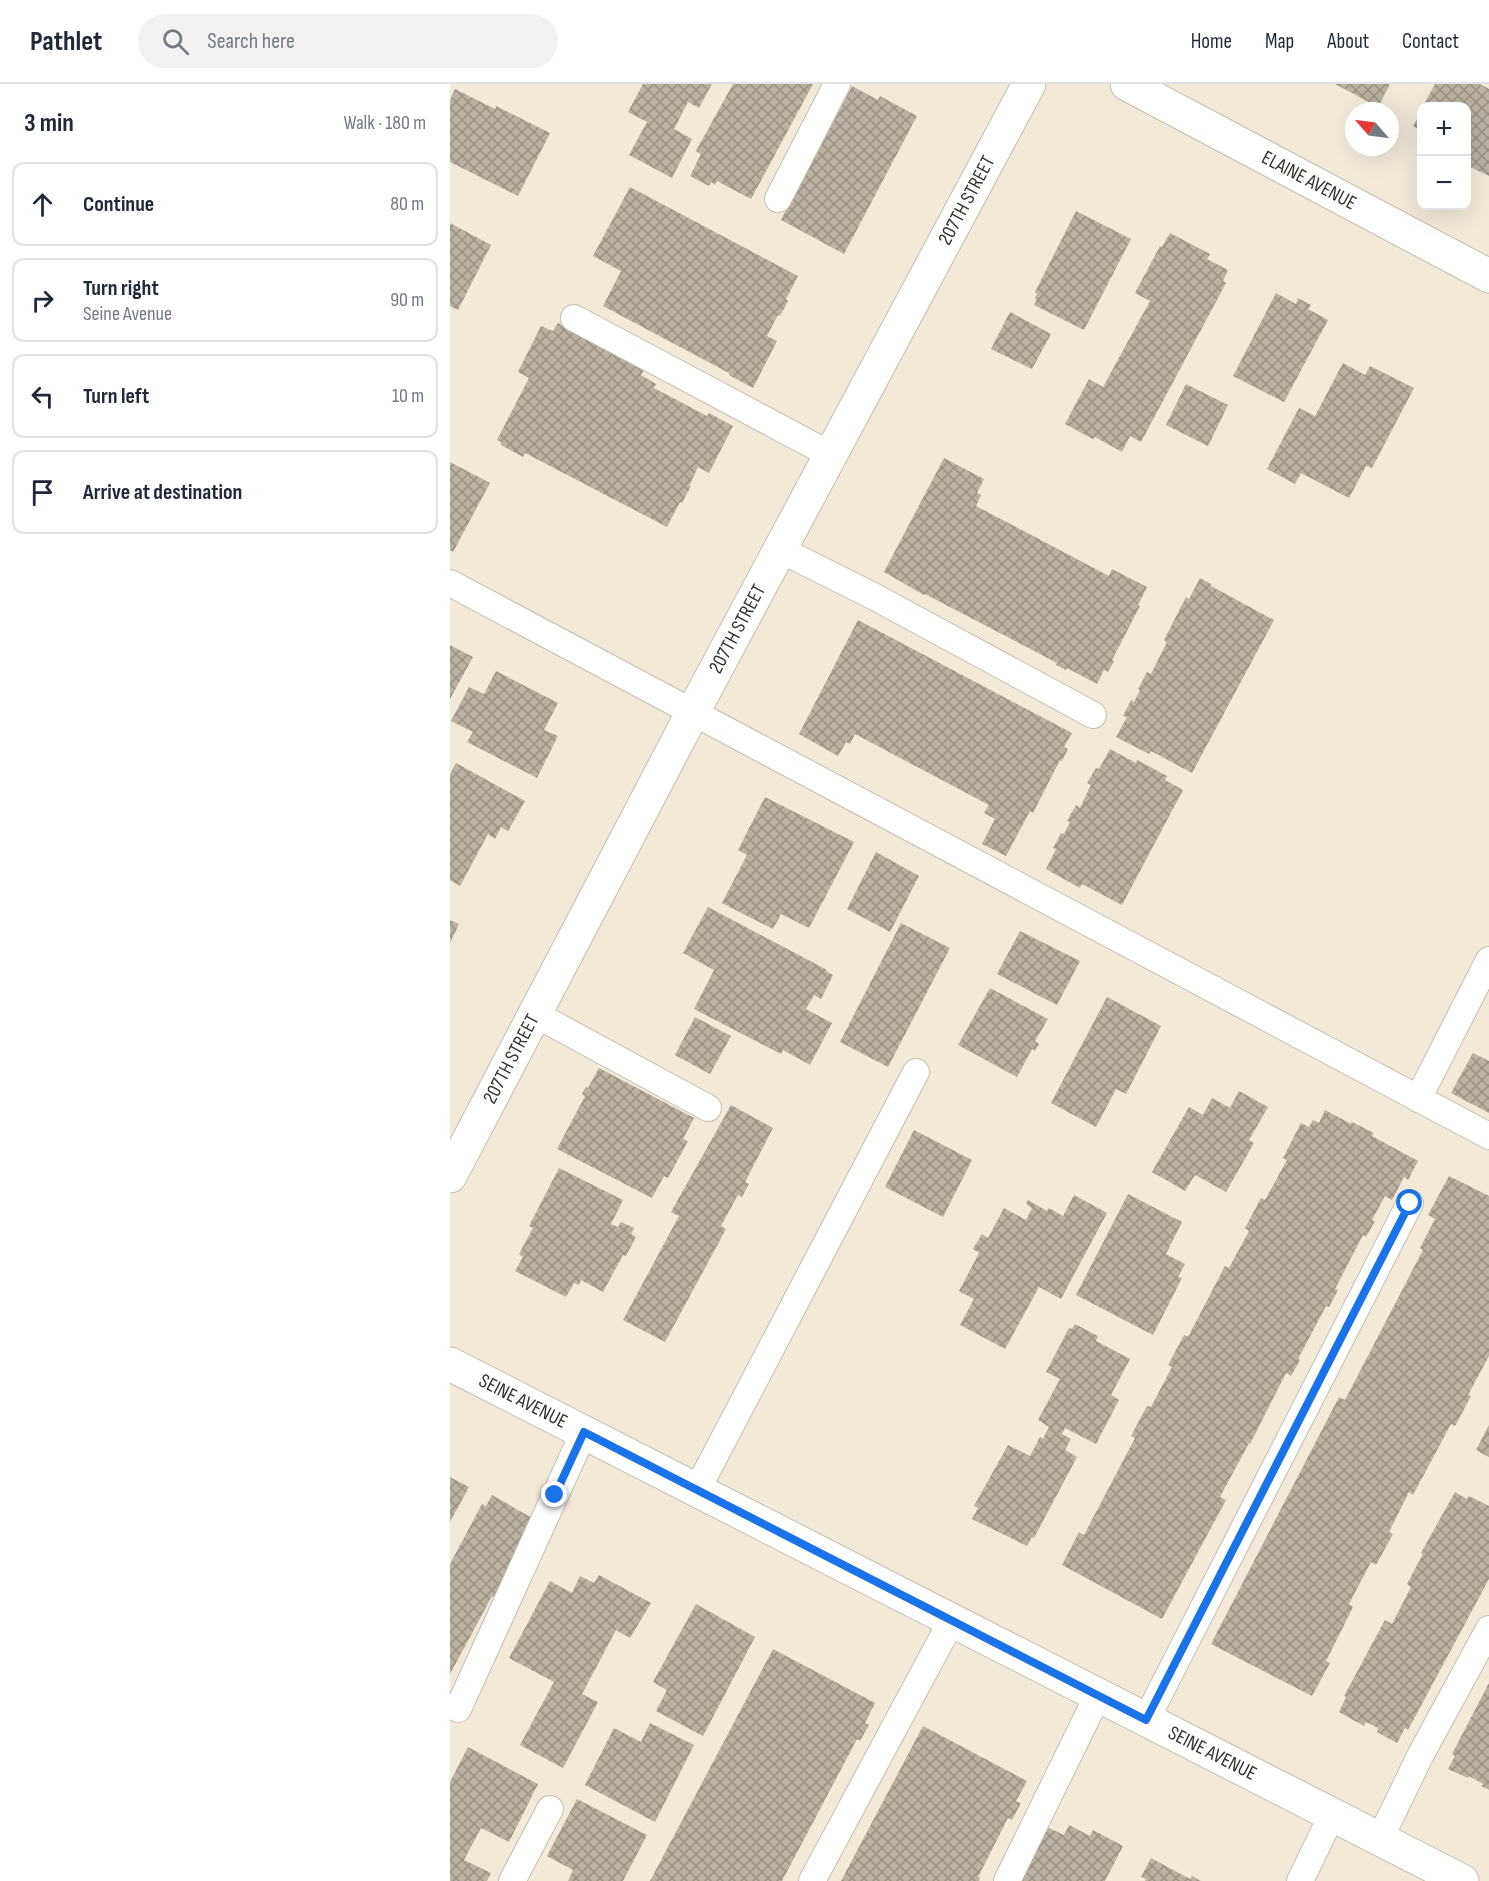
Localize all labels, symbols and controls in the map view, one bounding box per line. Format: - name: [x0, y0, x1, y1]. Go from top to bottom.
- search box: [138, 14, 558, 68]
- text: Pathlet: [30, 25, 102, 58]
- icon: search: [159, 25, 192, 58]
- text: Search here: [207, 28, 295, 55]
- text: Home: [1191, 29, 1232, 54]
- text: Map: [1265, 29, 1294, 54]
- text: About: [1327, 29, 1369, 54]
- text: Contact: [1402, 29, 1459, 54]
- north arrow: [1345, 102, 1399, 156]
- map controls: [1417, 102, 1471, 210]
- button: +: [1417, 102, 1471, 156]
- text: 3 min: [24, 108, 74, 139]
- text: Walk · 180 m: [343, 111, 426, 135]
- street label: ELAINE AVENUE: [1258, 146, 1360, 215]
- street label: 207TH STREET: [933, 152, 1000, 249]
- button: −: [1417, 156, 1471, 210]
- icon: ahead: [26, 188, 59, 221]
- text: Continue: [83, 191, 154, 218]
- text: 80 m: [390, 192, 424, 216]
- text: Turn right: [83, 275, 159, 302]
- icon: right: [26, 284, 59, 317]
- text: 90 m: [390, 288, 424, 312]
- text: Seine Avenue: [83, 302, 172, 326]
- icon: left: [26, 380, 59, 413]
- text: Turn left: [83, 383, 149, 410]
- text: 10 m: [392, 384, 424, 408]
- icon: arrive: [26, 476, 59, 509]
- text: Arrive at destination: [83, 479, 242, 506]
- street label: 207TH STREET: [704, 580, 771, 678]
- street label: 207TH STREET: [478, 1010, 545, 1108]
- route start: [1396, 1189, 1422, 1215]
- street label: SEINE AVENUE: [475, 1369, 571, 1434]
- route end: [541, 1481, 567, 1507]
- street label: SEINE AVENUE: [1164, 1721, 1261, 1786]

